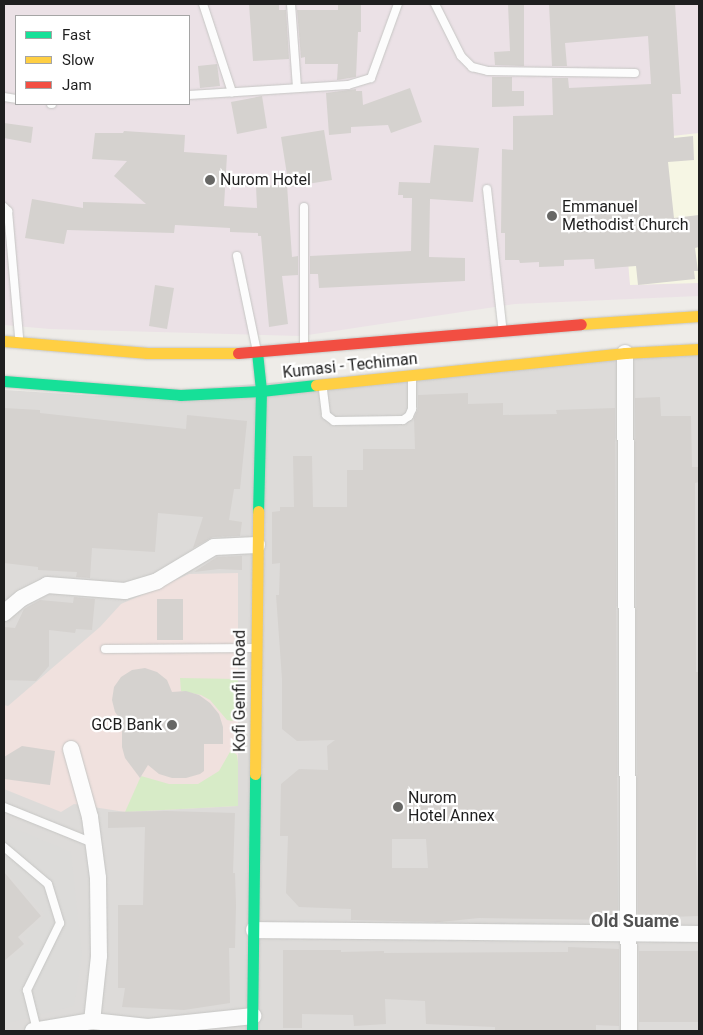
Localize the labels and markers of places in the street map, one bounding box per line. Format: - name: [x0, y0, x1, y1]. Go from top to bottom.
- place label: Nurom Hotel: [220, 170, 311, 190]
- marker: Nurom Hotel: [204, 174, 216, 186]
- place label: Emmanuel Methodist Church: [562, 197, 689, 235]
- marker: Emmanuel Methodist Church: [546, 210, 558, 222]
- place label: GCB Bank: [91, 715, 162, 735]
- marker: GCB Bank: [166, 719, 178, 731]
- place label: Nurom Hotel Annex: [408, 788, 495, 826]
- marker: Nurom Hotel Annex: [392, 801, 404, 813]

